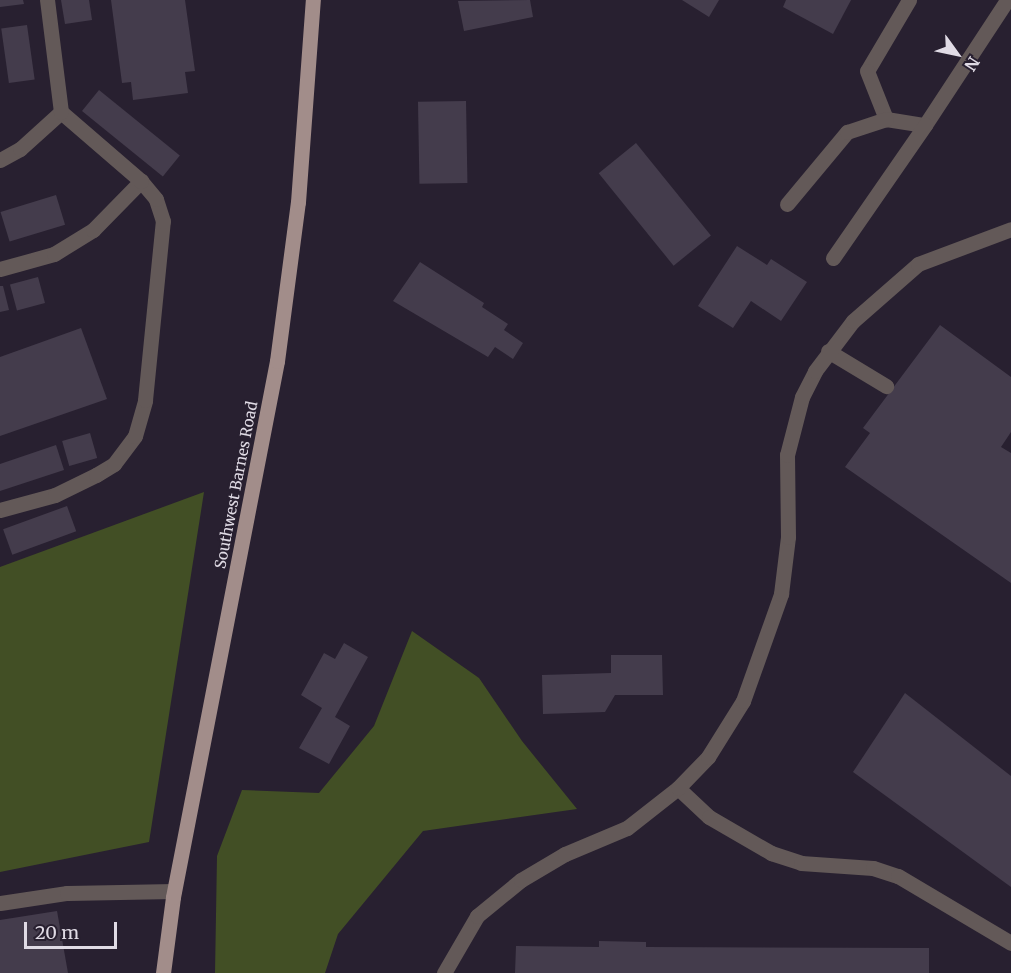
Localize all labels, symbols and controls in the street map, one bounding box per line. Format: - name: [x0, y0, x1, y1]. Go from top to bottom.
- north arrow: [927, 24, 987, 84]
- text: N: [960, 53, 984, 75]
- street label: Southwest Barnes Road: [211, 400, 261, 570]
- scale bar: [27, 910, 120, 948]
- text: 20 m: [35, 921, 79, 944]

